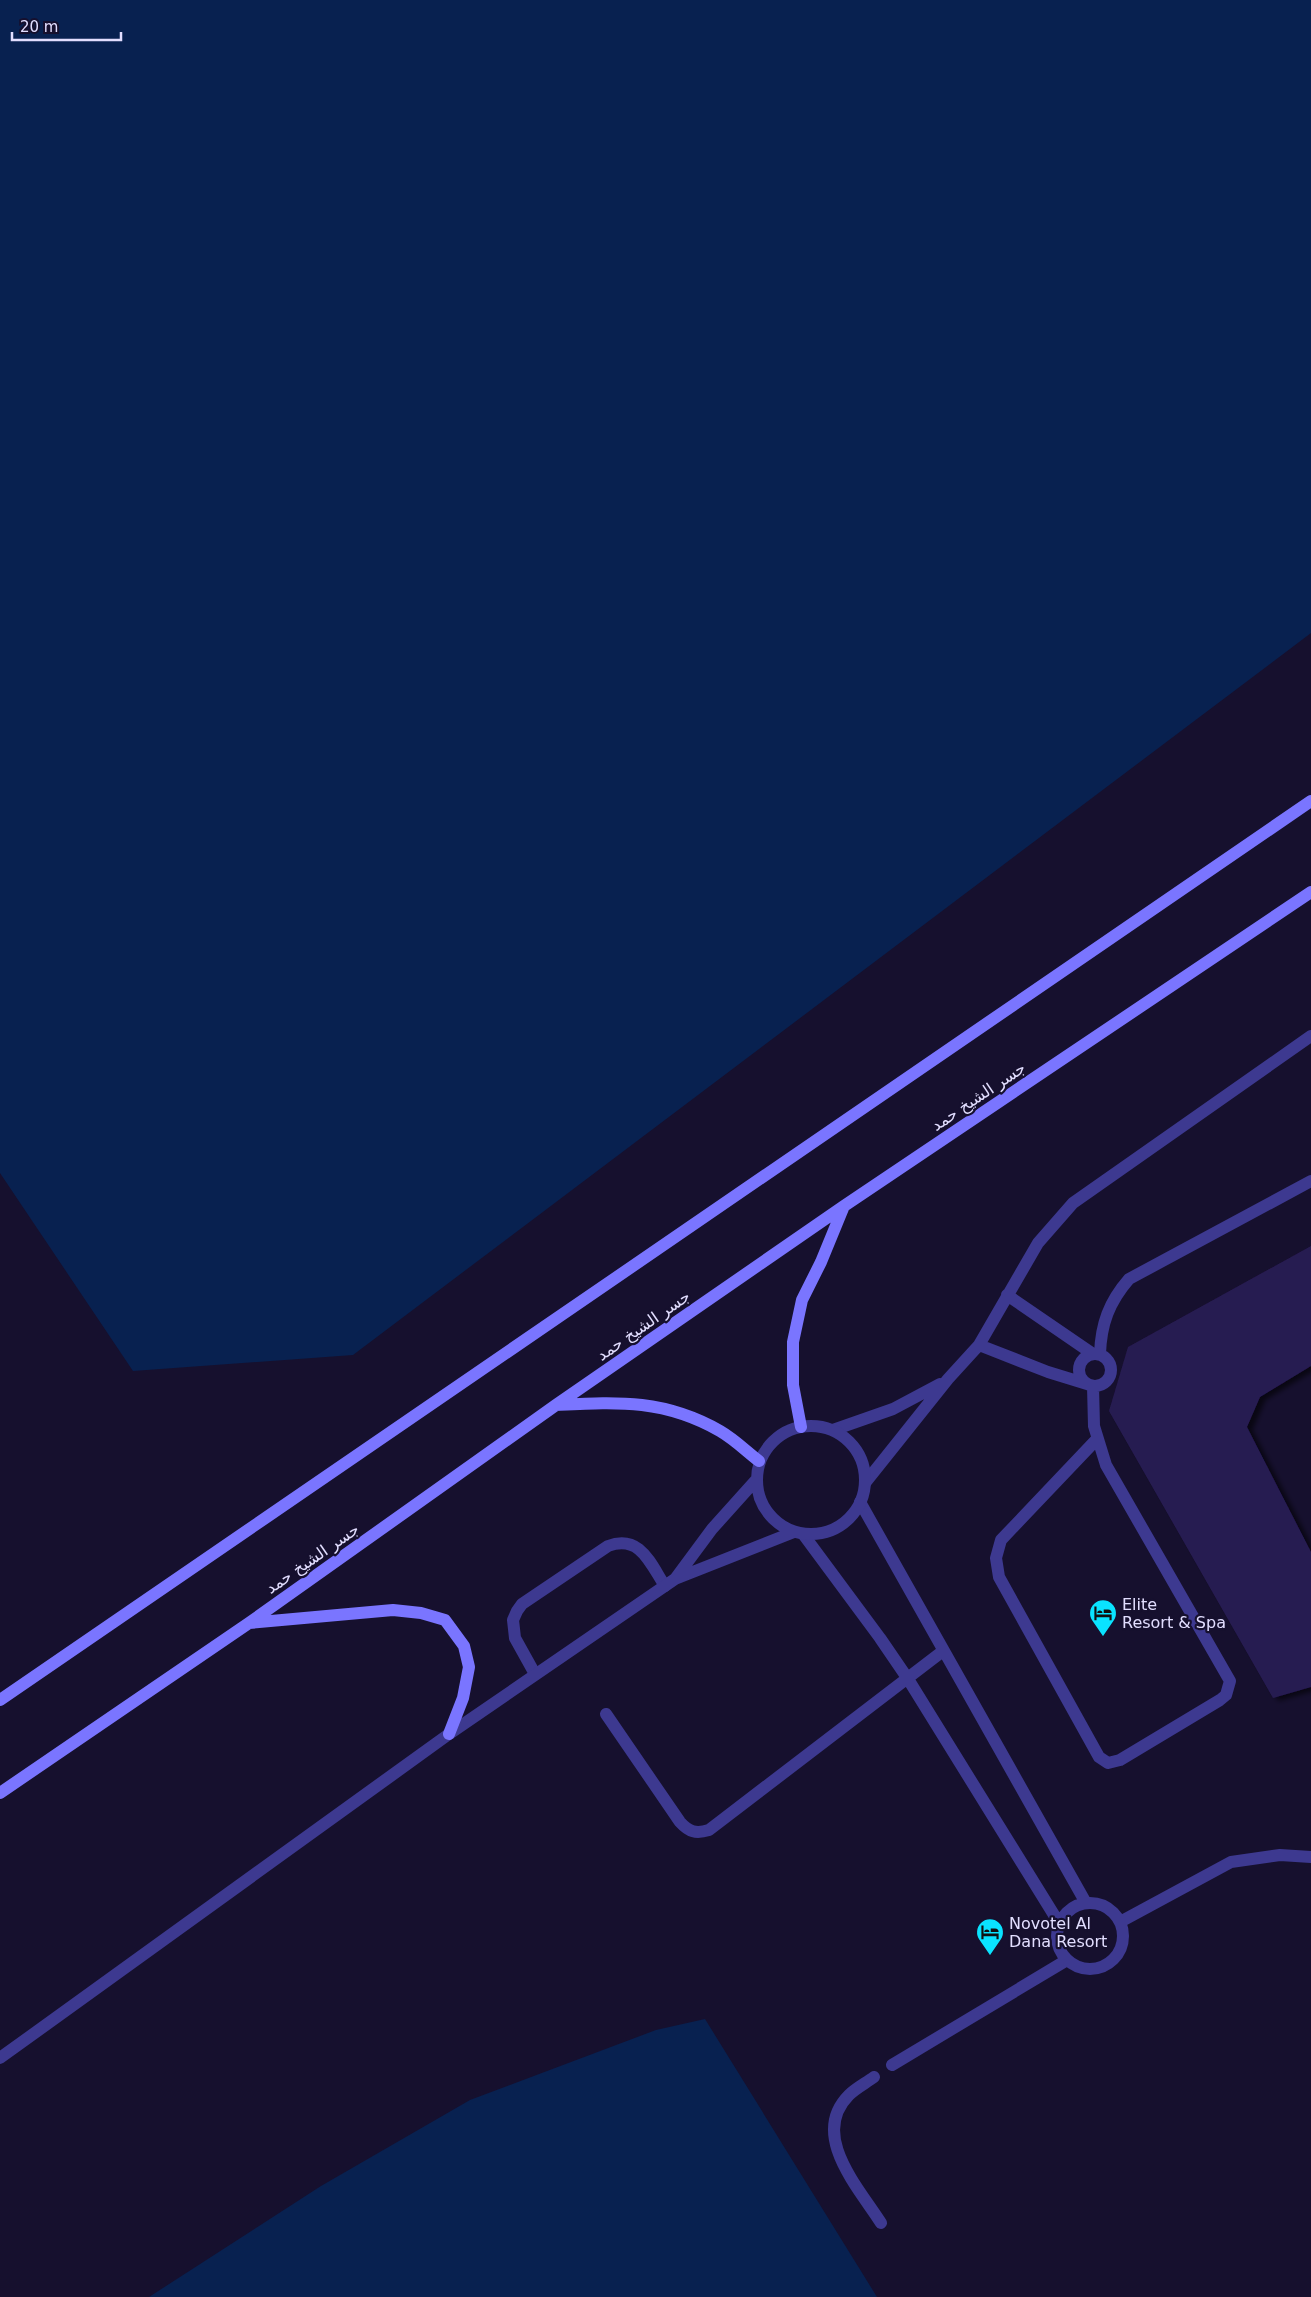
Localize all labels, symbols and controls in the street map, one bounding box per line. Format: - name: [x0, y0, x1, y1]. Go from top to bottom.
- scale bar: [12, 10, 121, 42]
- text: 20 m: [20, 18, 58, 36]
- street label: جسر الشيخ حمد: [928, 1058, 1030, 1136]
- street label: جسر الشيخ حمد: [593, 1286, 694, 1365]
- street label: جسر الشيخ حمد: [262, 1519, 363, 1598]
- place label: Elite Resort & Spa: [1122, 1595, 1226, 1632]
- hotel icon: Elite Resort & Spa: [1088, 1598, 1118, 1637]
- place label: Novotel Al Dana Resort: [1009, 1914, 1107, 1951]
- hotel icon: Novotel Al Dana Resort: [975, 1917, 1005, 1956]

